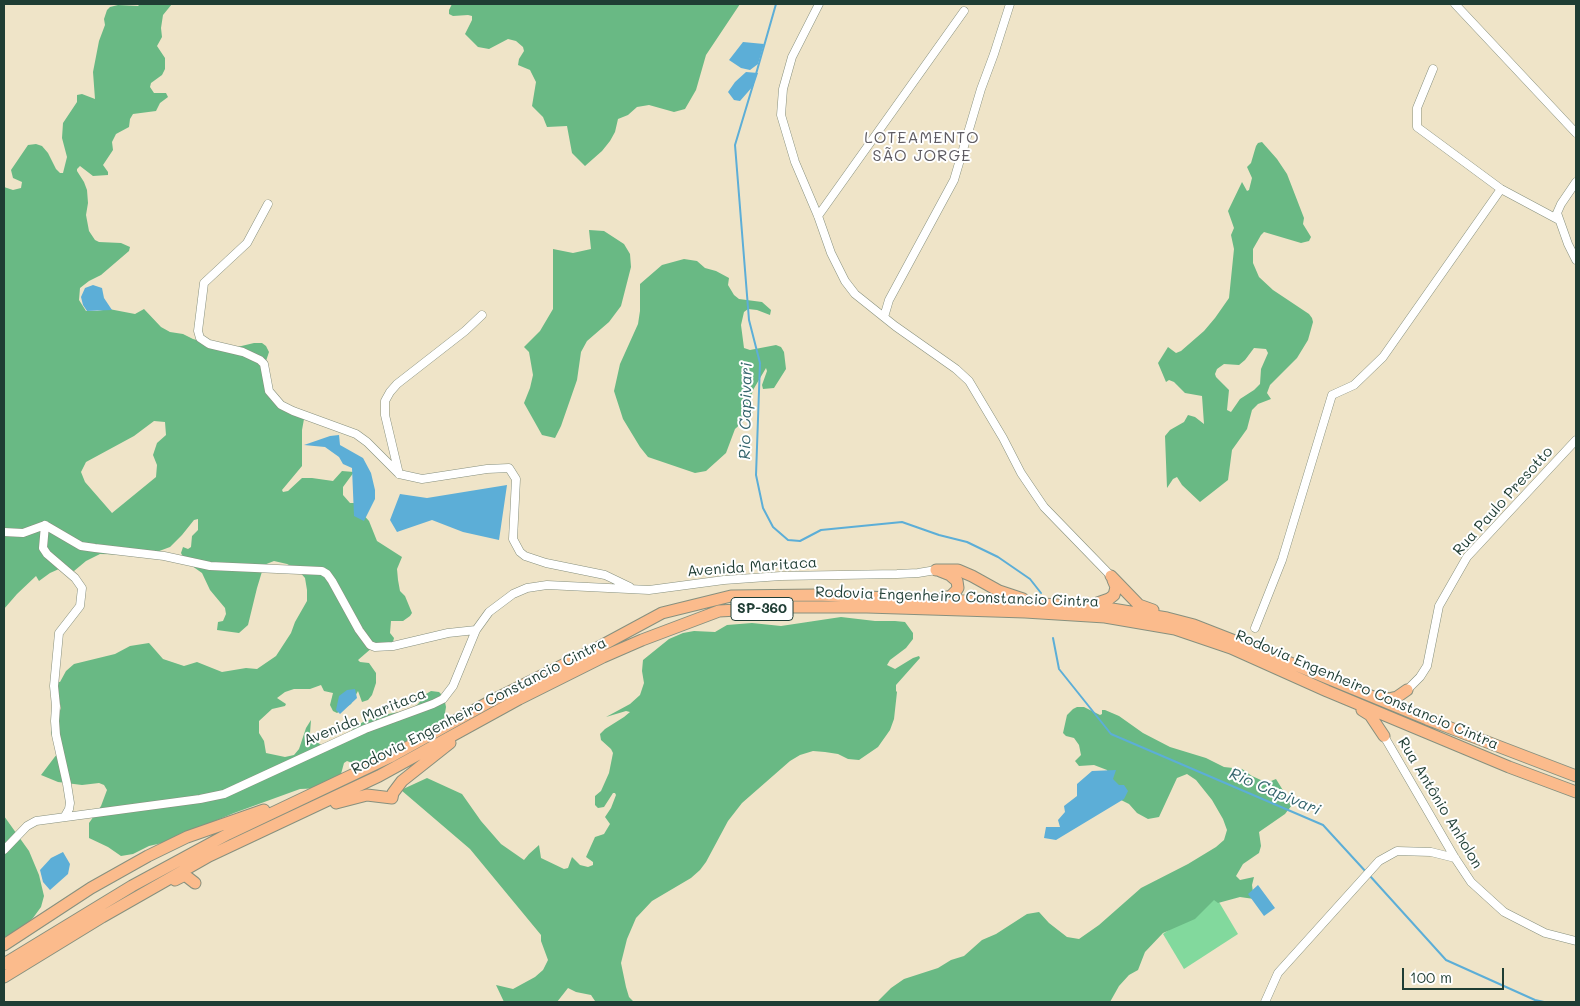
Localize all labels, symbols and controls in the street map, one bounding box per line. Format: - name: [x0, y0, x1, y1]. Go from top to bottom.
- district label: LOTEAMENTO SÃO JORGE: [863, 128, 981, 166]
- water label: Rio Capivari: [736, 362, 756, 460]
- street label: Rua Paulo Presotto: [1449, 443, 1557, 559]
- street label: Avenida Maritaca: [686, 553, 818, 581]
- street label: Rodovia Engenheiro Constancio Cintra: [815, 583, 1099, 611]
- road number: SP-360: [731, 598, 793, 620]
- street label: Rodovia Engenheiro Constancio Cintra: [1233, 626, 1501, 754]
- street label: Rodovia Engenheiro Constancio Cintra: [348, 634, 610, 778]
- street label: Avenida Maritaca: [301, 684, 429, 750]
- street label: Rua Antônio Anholon: [1394, 734, 1486, 872]
- water label: Rio Capivari: [1226, 764, 1324, 820]
- scale bar: [1405, 958, 1508, 990]
- text: 100 m: [1410, 967, 1452, 987]

